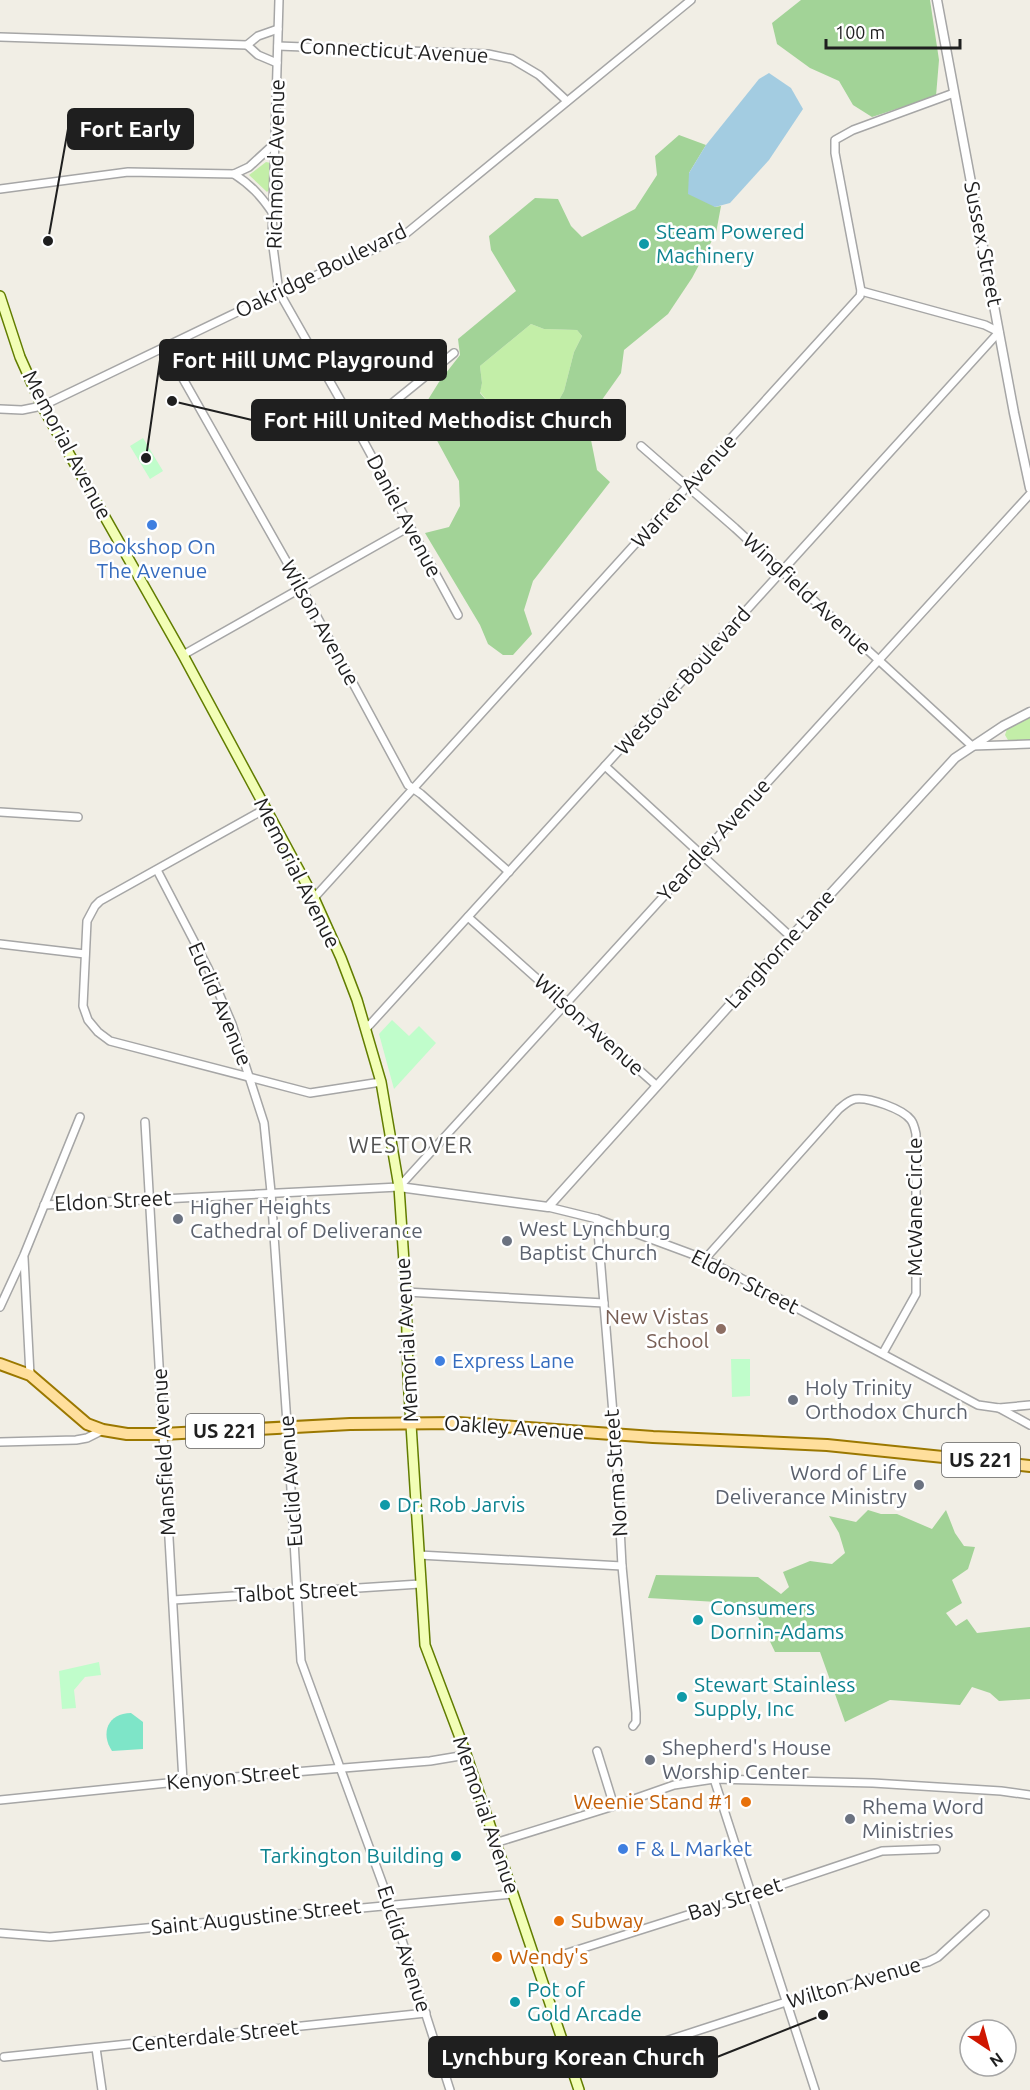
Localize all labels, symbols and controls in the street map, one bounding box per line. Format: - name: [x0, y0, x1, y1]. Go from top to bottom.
- scale bar: [826, 12, 960, 50]
- text: 100 m: [835, 22, 885, 42]
- street label: Connecticut Avenue: [299, 33, 489, 67]
- street label: Richmond Avenue: [262, 79, 288, 249]
- callout: Fort Early: [68, 109, 193, 149]
- text: Fort Early: [79, 116, 181, 141]
- street label: Sussex Street: [960, 179, 1008, 308]
- street label: Oakridge Boulevard: [231, 218, 410, 322]
- place label: Steam Powered Machinery: [656, 219, 805, 267]
- marker: Steam Powered Machinery: [637, 237, 651, 251]
- callout: Fort Hill UMC Playground: [160, 340, 446, 380]
- text: Fort Hill UMC Playground: [172, 347, 434, 372]
- street label: Memorial Avenue: [19, 366, 117, 523]
- callout: Fort Hill United Methodist Church: [252, 400, 625, 440]
- text: Fort Hill United Methodist Church: [264, 407, 612, 432]
- street label: Warren Avenue: [626, 428, 741, 552]
- street label: Daniel Avenue: [363, 450, 447, 581]
- marker: Bookshop On The Avenue: [145, 518, 159, 532]
- street label: Wingfield Avenue: [738, 528, 877, 659]
- place label: Bookshop On The Avenue: [88, 534, 216, 582]
- street label: Wilson Avenue: [277, 556, 365, 689]
- street label: Westover Boulevard: [610, 601, 755, 759]
- street label: Yeardley Avenue: [652, 773, 775, 906]
- street label: Memorial Avenue: [250, 794, 346, 952]
- street label: Langhorne Lane: [720, 884, 839, 1013]
- street label: Euclid Avenue: [184, 938, 258, 1069]
- street label: Wilson Avenue: [530, 969, 649, 1080]
- district label: WESTOVER: [349, 1132, 473, 1157]
- street label: McWane Circle: [902, 1138, 926, 1276]
- street label: Eldon Street: [54, 1185, 172, 1215]
- place label: Higher Heights Cathedral of Deliverance: [190, 1194, 423, 1242]
- marker: Higher Heights Cathedral of Deliverance: [171, 1212, 185, 1226]
- place label: West Lynchburg Baptist Church: [519, 1216, 670, 1264]
- marker: West Lynchburg Baptist Church: [500, 1234, 514, 1248]
- street label: Eldon Street: [688, 1244, 803, 1318]
- street label: Memorial Avenue: [390, 1257, 422, 1423]
- place label: New Vistas School: [605, 1304, 709, 1352]
- marker: New Vistas School: [714, 1322, 728, 1336]
- place label: Express Lane: [452, 1348, 575, 1372]
- marker: Express Lane: [433, 1354, 447, 1368]
- street label: Mansfield Avenue: [147, 1367, 179, 1537]
- place label: Holy Trinity Orthodox Church: [805, 1375, 968, 1423]
- marker: Holy Trinity Orthodox Church: [786, 1393, 800, 1407]
- street label: Norma Street: [599, 1409, 631, 1538]
- street label: Oakley Avenue: [443, 1410, 585, 1444]
- road number: US 221: [186, 1414, 264, 1448]
- street label: Euclid Avenue: [273, 1414, 307, 1548]
- road number: US 221: [942, 1443, 1020, 1477]
- place label: Word of Life Deliverance Ministry: [715, 1460, 907, 1508]
- marker: Word of Life Deliverance Ministry: [912, 1478, 926, 1492]
- place label: Dr. Rob Jarvis: [397, 1492, 525, 1516]
- marker: Dr. Rob Jarvis: [378, 1498, 392, 1512]
- street label: Talbot Street: [234, 1576, 358, 1606]
- place label: Consumers Dornin-Adams: [710, 1595, 844, 1643]
- marker: Consumers Dornin-Adams: [691, 1613, 705, 1627]
- place label: Stewart Stainless Supply, Inc: [694, 1672, 855, 1720]
- marker: Stewart Stainless Supply, Inc: [675, 1690, 689, 1704]
- street label: Memorial Avenue: [449, 1733, 525, 1897]
- place label: Shepherd's House Worship Center: [662, 1735, 831, 1783]
- marker: Shepherd's House Worship Center: [643, 1753, 657, 1767]
- street label: Kenyon Street: [165, 1758, 301, 1794]
- place label: Weenie Stand #1: [573, 1789, 734, 1813]
- place label: Rhema Word Ministries: [862, 1794, 984, 1842]
- marker: Weenie Stand #1: [739, 1795, 753, 1809]
- marker: Rhema Word Ministries: [843, 1812, 857, 1826]
- place label: F & L Market: [635, 1836, 752, 1860]
- marker: F & L Market: [616, 1842, 630, 1856]
- place label: Tarkington Building: [260, 1843, 444, 1867]
- marker: Tarkington Building: [449, 1849, 463, 1863]
- street label: Bay Street: [685, 1872, 785, 1925]
- street label: Euclid Avenue: [373, 1882, 437, 2015]
- street label: Saint Augustine Street: [150, 1893, 362, 1939]
- place label: Subway: [571, 1908, 643, 1932]
- marker: Subway: [552, 1914, 566, 1928]
- place label: Wendy's: [509, 1944, 588, 1968]
- marker: Wendy's: [490, 1950, 504, 1964]
- street label: Wilton Avenue: [784, 1951, 924, 2013]
- place label: Pot of Gold Arcade: [527, 1977, 642, 2025]
- marker: Pot of Gold Arcade: [508, 1995, 522, 2009]
- street label: Centerdale Street: [130, 2014, 300, 2056]
- north arrow: [958, 2018, 1018, 2078]
- callout: Lynchburg Korean Church: [429, 2037, 717, 2077]
- text: Lynchburg Korean Church: [441, 2044, 705, 2069]
- text: N: [987, 2049, 1007, 2071]

